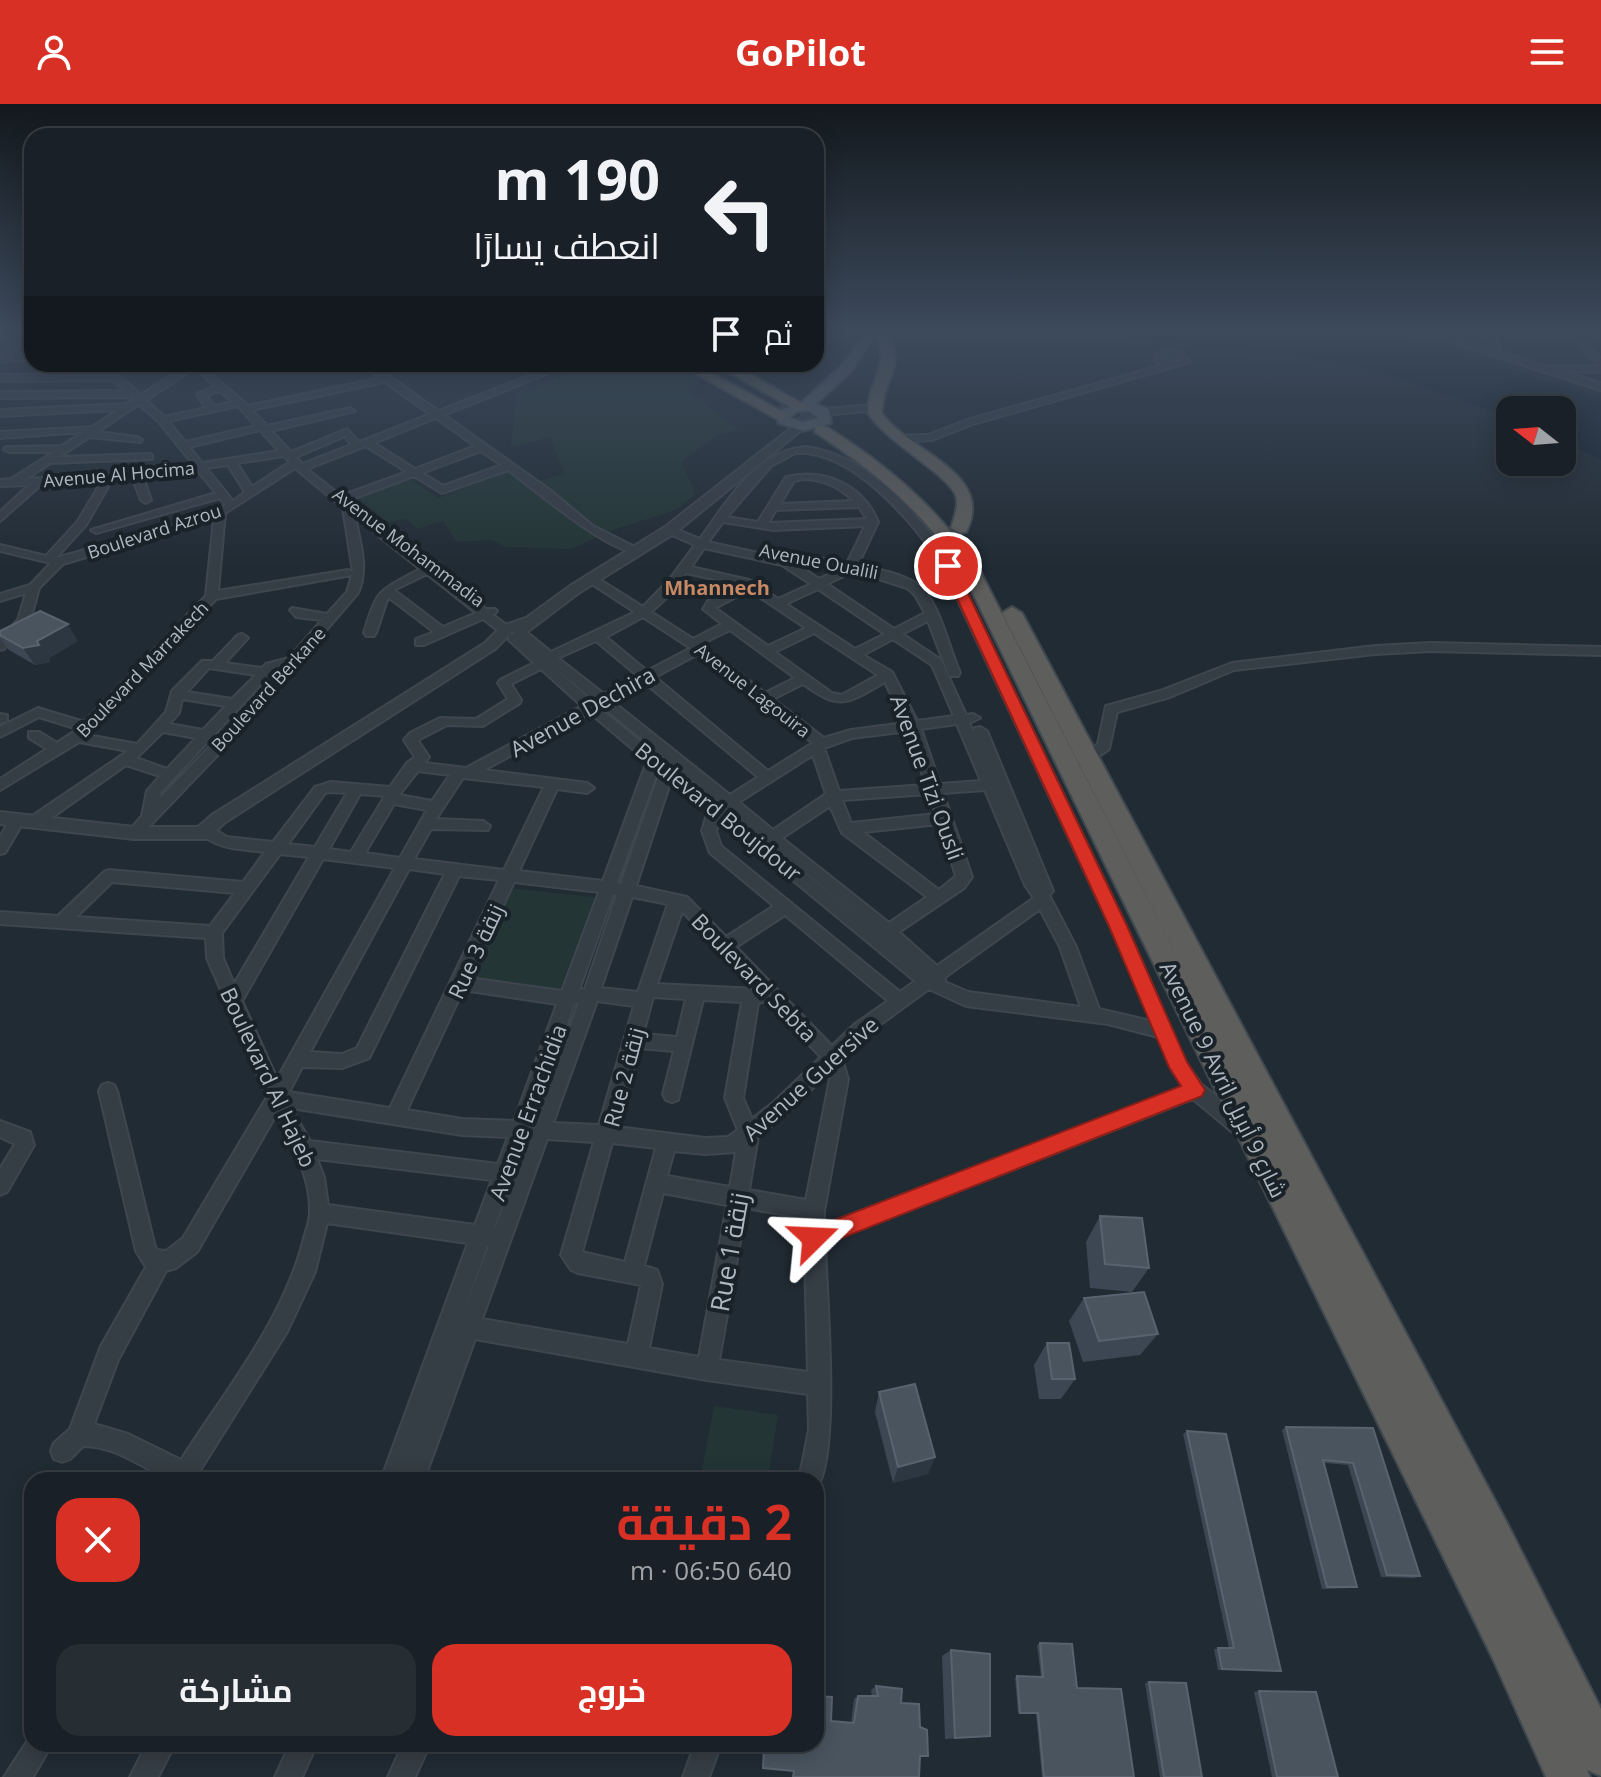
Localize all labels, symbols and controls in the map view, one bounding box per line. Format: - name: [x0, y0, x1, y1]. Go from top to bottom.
- text: GoPilot: [735, 28, 866, 77]
- icon: person: [32, 30, 76, 74]
- icon: menu: [1525, 30, 1569, 74]
- text: 190 m: [494, 140, 660, 216]
- icon: left: [688, 160, 792, 264]
- text: انعطف يسارًا: [473, 221, 660, 270]
- icon: arrive: [704, 312, 748, 356]
- text: ثم: [764, 313, 792, 354]
- north arrow: [1496, 396, 1576, 476]
- map controls: [1496, 396, 1576, 476]
- street label: Avenue Al Hocima: [42, 455, 196, 493]
- street label: Avenue Mohammadia: [328, 482, 490, 612]
- street label: Boulevard Azrou: [84, 498, 224, 564]
- pin: [914, 532, 982, 600]
- street label: Avenue Oualili: [758, 538, 880, 584]
- icon: arrive: [926, 544, 970, 588]
- district label: Mhannech: [664, 574, 770, 601]
- street label: Boulevard Marrakech: [71, 596, 213, 742]
- street label: Boulevard Berkane: [206, 622, 330, 756]
- street label: Avenue Lagouira: [690, 637, 816, 743]
- street label: Avenue Dechira: [504, 659, 660, 763]
- street label: Avenue Tizi Ousli: [884, 690, 972, 864]
- street label: Boulevard Boujdour: [630, 735, 808, 887]
- street label: Rue 3 زنقة: [440, 898, 510, 1004]
- street label: Boulevard Sebta: [686, 906, 824, 1048]
- street label: Avenue 9 Avril شارع 9 أبريل: [1153, 956, 1294, 1203]
- street label: Boulevard Al Hajeb: [214, 982, 324, 1172]
- street label: Avenue Guersive: [736, 1009, 884, 1147]
- street label: Avenue Errachidia: [481, 1020, 573, 1204]
- street label: Rue 2 زنقة: [595, 1024, 651, 1130]
- street label: Rue 1 زنقة: [701, 1190, 757, 1314]
- position arrow: [772, 1196, 856, 1280]
- text: 2 دقيقة: [616, 1489, 792, 1554]
- button: close: [56, 1498, 140, 1582]
- text: 640 m · 06:50: [630, 1552, 792, 1588]
- button: مشاركة: [56, 1644, 416, 1736]
- button: خروج: [432, 1644, 792, 1736]

